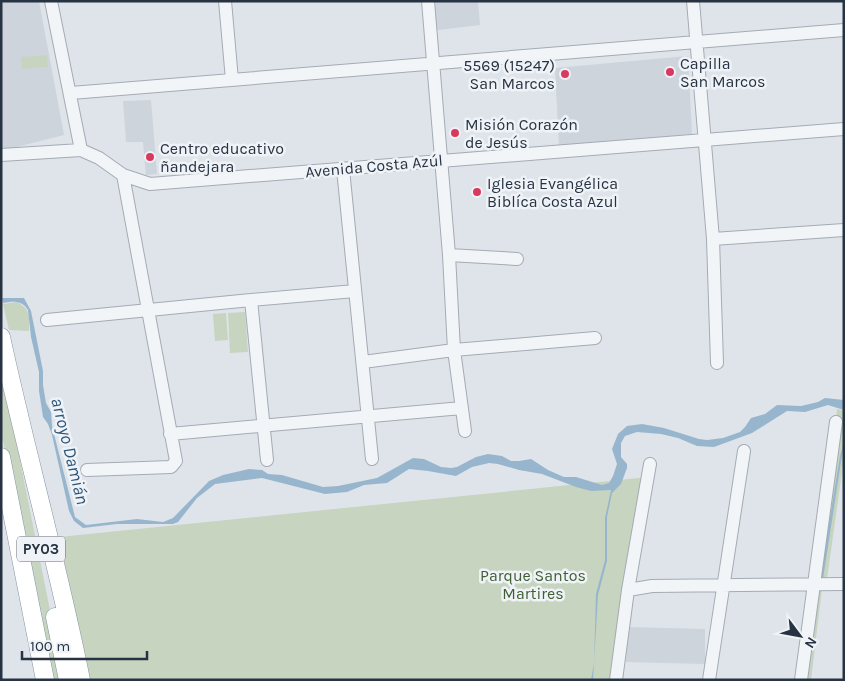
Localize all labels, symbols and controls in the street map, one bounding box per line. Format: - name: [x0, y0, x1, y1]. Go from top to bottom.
- place label: Capilla San Marcos: [680, 54, 766, 91]
- place label: 5569 (15247) San Marcos: [463, 56, 555, 93]
- marker: Capilla San Marcos: [664, 66, 676, 78]
- marker: 5569 (15247) San Marcos: [559, 68, 571, 80]
- place label: Misión Corazón de Jesús: [465, 115, 578, 152]
- marker: Misión Corazón de Jesús: [449, 127, 461, 139]
- place label: Centro educativo ñandejara: [160, 139, 284, 176]
- marker: Centro educativo ñandejara: [144, 151, 156, 163]
- street label: Avenida Costa Azúl: [304, 151, 444, 181]
- place label: Iglesia Evangélica Biblíca Costa Azul: [487, 174, 618, 211]
- marker: Iglesia Evangélica Biblíca Costa Azul: [471, 186, 483, 198]
- water label: arroyo Damián: [46, 395, 94, 507]
- road number: PY03: [17, 536, 65, 562]
- park label: Parque Santos Martires: [480, 566, 586, 603]
- north arrow: [775, 611, 825, 661]
- scale bar: [22, 628, 148, 660]
- text: N: [801, 634, 820, 651]
- text: 100 m: [30, 637, 70, 655]

